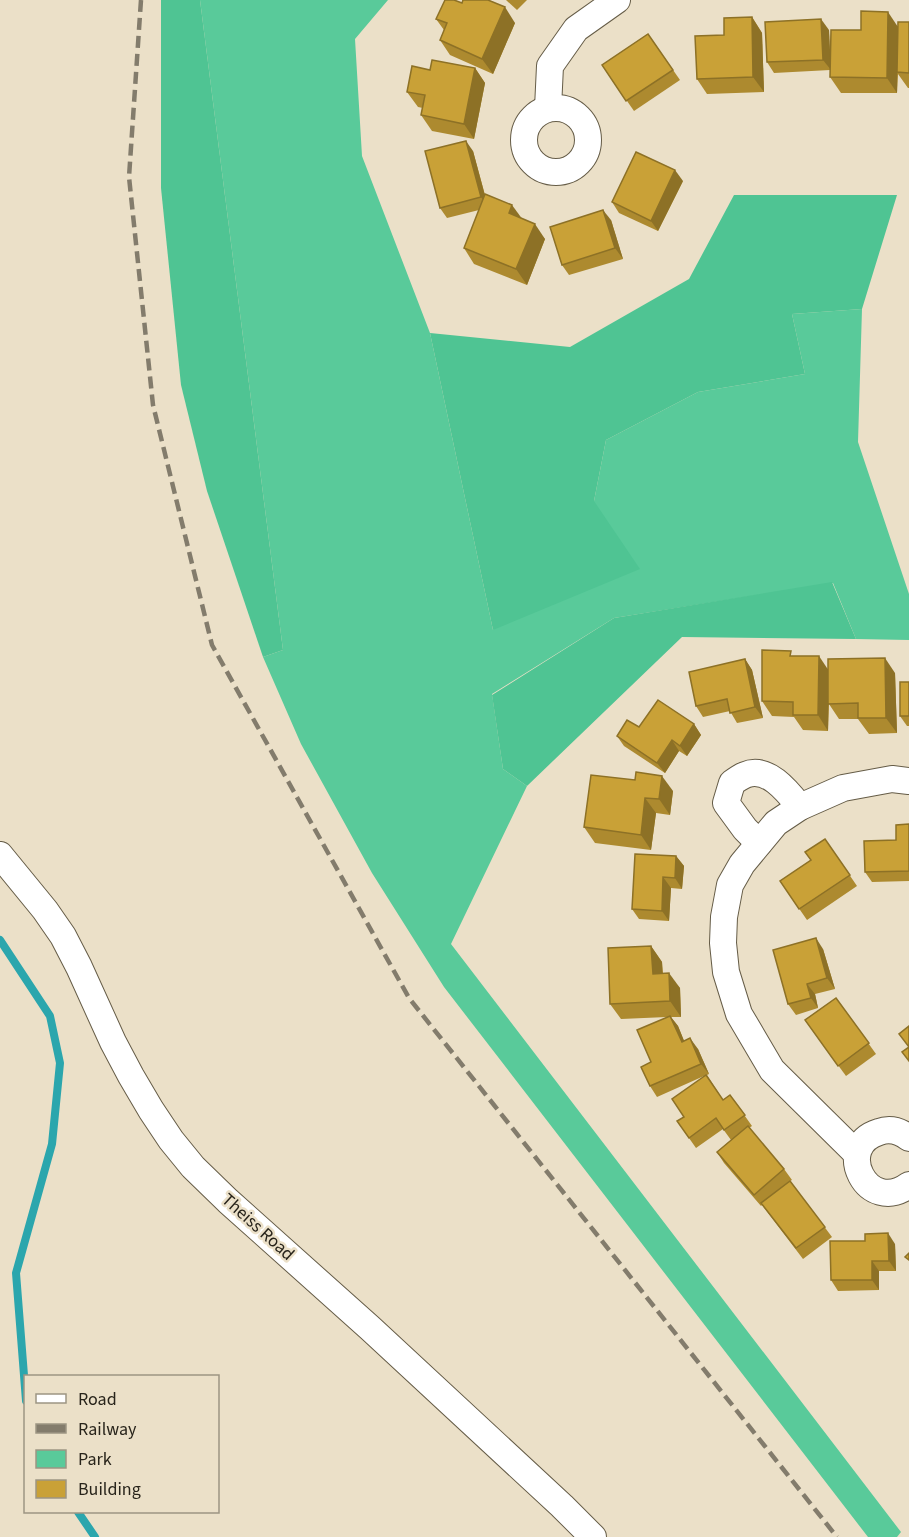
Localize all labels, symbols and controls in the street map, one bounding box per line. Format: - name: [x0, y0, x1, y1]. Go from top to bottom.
- street label: Theiss Road: [216, 1188, 300, 1266]
- legend: [24, 1375, 219, 1513]
- text: Road: [78, 1387, 117, 1412]
- text: Railway: [78, 1417, 137, 1442]
- text: Park: [78, 1447, 112, 1472]
- text: Building: [78, 1477, 141, 1502]

